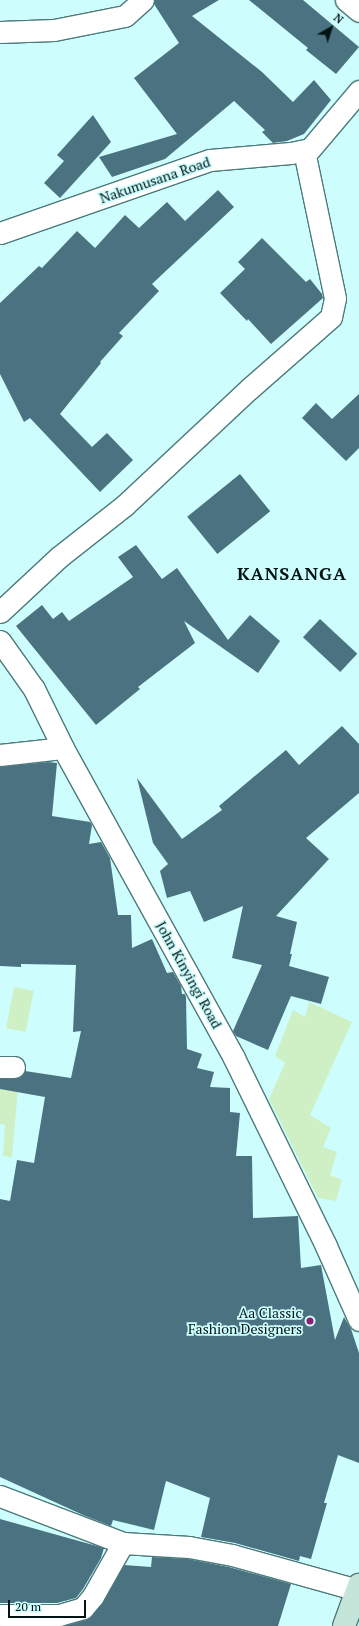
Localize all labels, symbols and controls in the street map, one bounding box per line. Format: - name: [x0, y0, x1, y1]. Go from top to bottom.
- north arrow: [311, 8, 351, 48]
- text: N: [331, 11, 346, 27]
- street label: Nakumusana Road: [97, 153, 213, 207]
- district label: KANSANGA: [237, 562, 347, 584]
- street label: John Kinyingi Road: [153, 919, 225, 1031]
- place label: Aa Classic Fashion Designers: [188, 1305, 302, 1338]
- marker: Aa Classic Fashion Designers: [305, 1316, 315, 1326]
- scale bar: [10, 1592, 88, 1618]
- text: 20 m: [15, 1599, 41, 1614]

